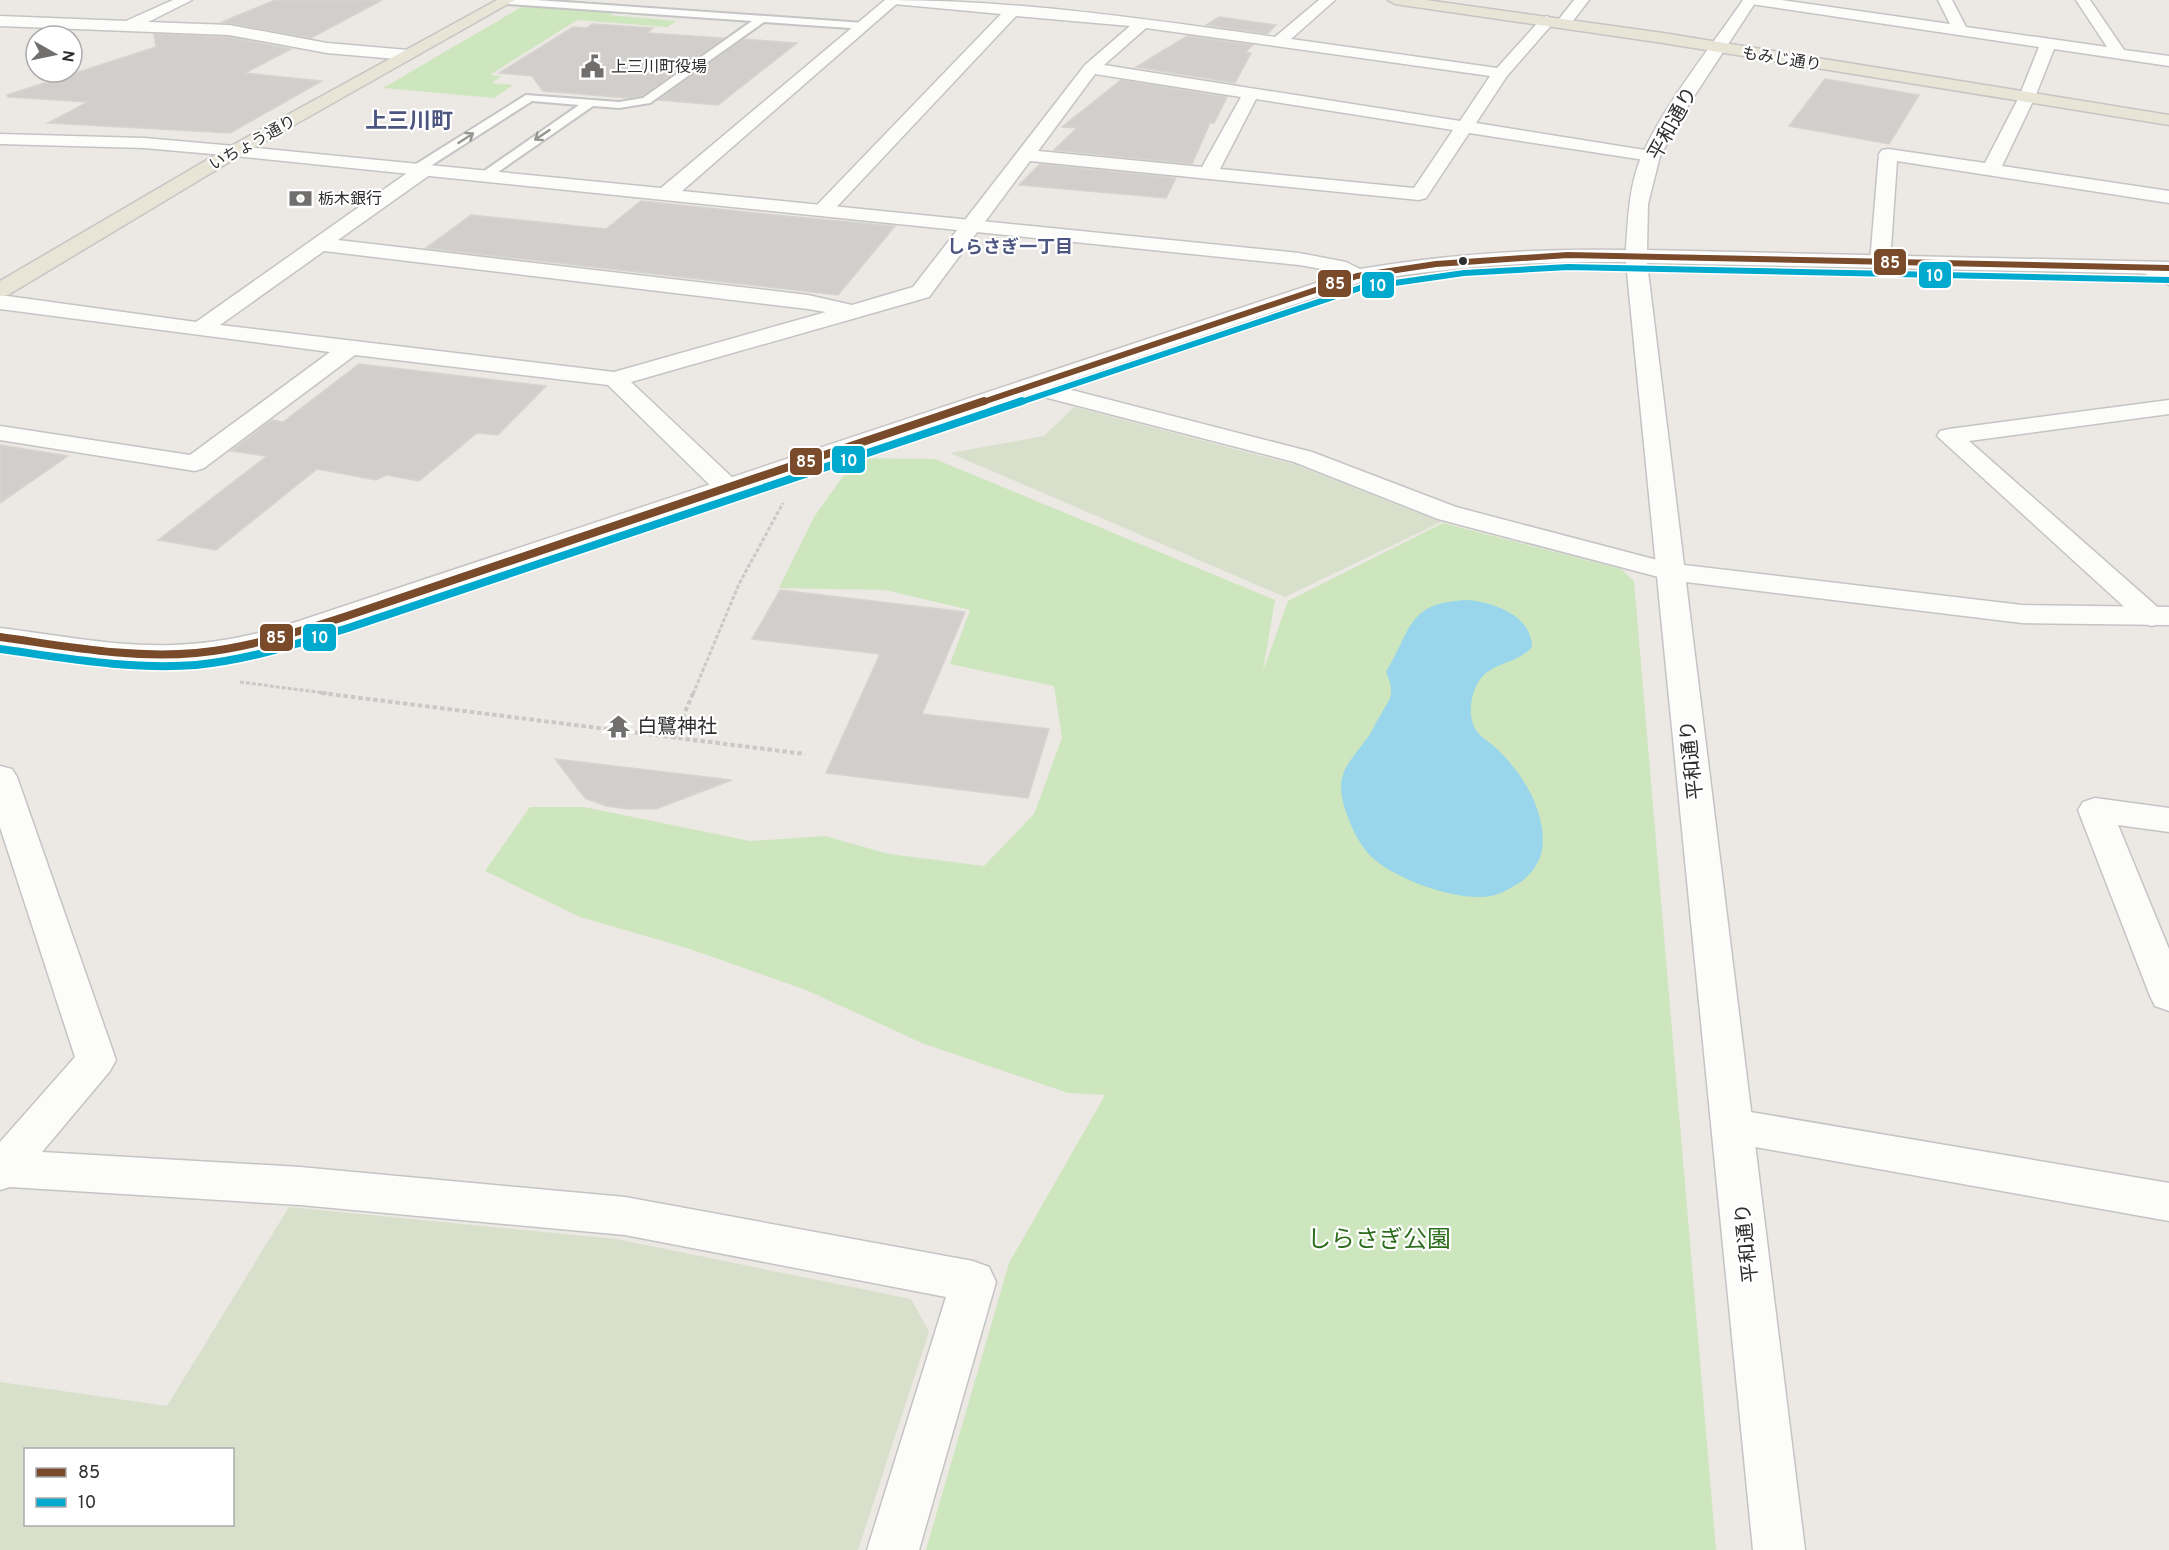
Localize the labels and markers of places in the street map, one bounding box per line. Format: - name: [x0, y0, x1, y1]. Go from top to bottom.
- public building icon: 上三川町役場: [580, 53, 606, 79]
- place label: 上三川町役場: [611, 58, 707, 78]
- bank icon: 栃木銀行: [287, 185, 313, 211]
- place label: 栃木銀行: [318, 190, 382, 210]
- unlabelled marker: [1457, 255, 1469, 267]
- temple icon: 白鷺神社: [606, 713, 632, 739]
- place label: 白鷺神社: [637, 715, 717, 741]

